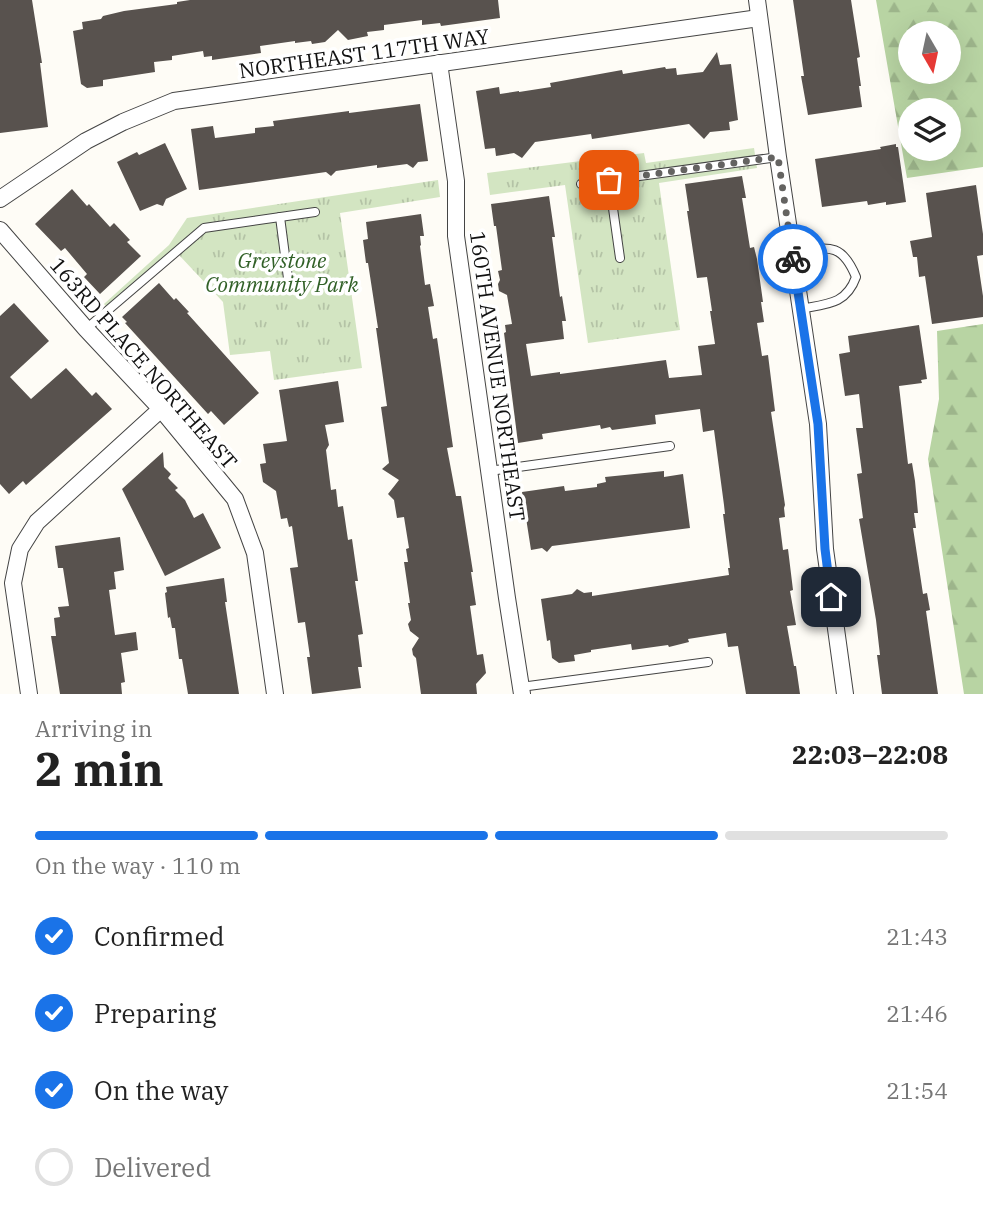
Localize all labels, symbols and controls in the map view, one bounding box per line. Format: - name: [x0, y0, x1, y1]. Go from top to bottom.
- north arrow: [898, 21, 961, 84]
- map controls: [898, 21, 961, 161]
- street label: NORTHEAST 117TH WAY: [237, 22, 491, 84]
- button: layers: [898, 98, 961, 161]
- pin: [579, 150, 639, 210]
- icon: bag: [590, 161, 628, 199]
- courier: [758, 224, 828, 294]
- street label: 160TH AVENUE NORTHEAST: [464, 229, 532, 523]
- icon: bike: [774, 240, 812, 278]
- park label: Greystone Community Park: [205, 246, 360, 298]
- street label: 163RD PLACE NORTHEAST: [44, 251, 244, 475]
- pin: [801, 567, 861, 627]
- icon: home: [812, 578, 850, 616]
- text: Arriving in: [35, 713, 152, 743]
- text: 22:03–22:08: [792, 737, 948, 771]
- text: 2 min: [35, 739, 164, 799]
- text: On the way · 110 m: [35, 850, 241, 880]
- icon: check: [35, 917, 73, 955]
- text: Confirmed: [94, 919, 225, 953]
- text: 21:43: [886, 921, 948, 951]
- icon: check: [35, 994, 73, 1032]
- text: Preparing: [94, 996, 216, 1030]
- text: 21:46: [886, 998, 948, 1028]
- icon: check: [35, 1071, 73, 1109]
- text: On the way: [94, 1073, 228, 1107]
- text: 21:54: [886, 1075, 948, 1105]
- text: Delivered: [94, 1150, 211, 1184]

